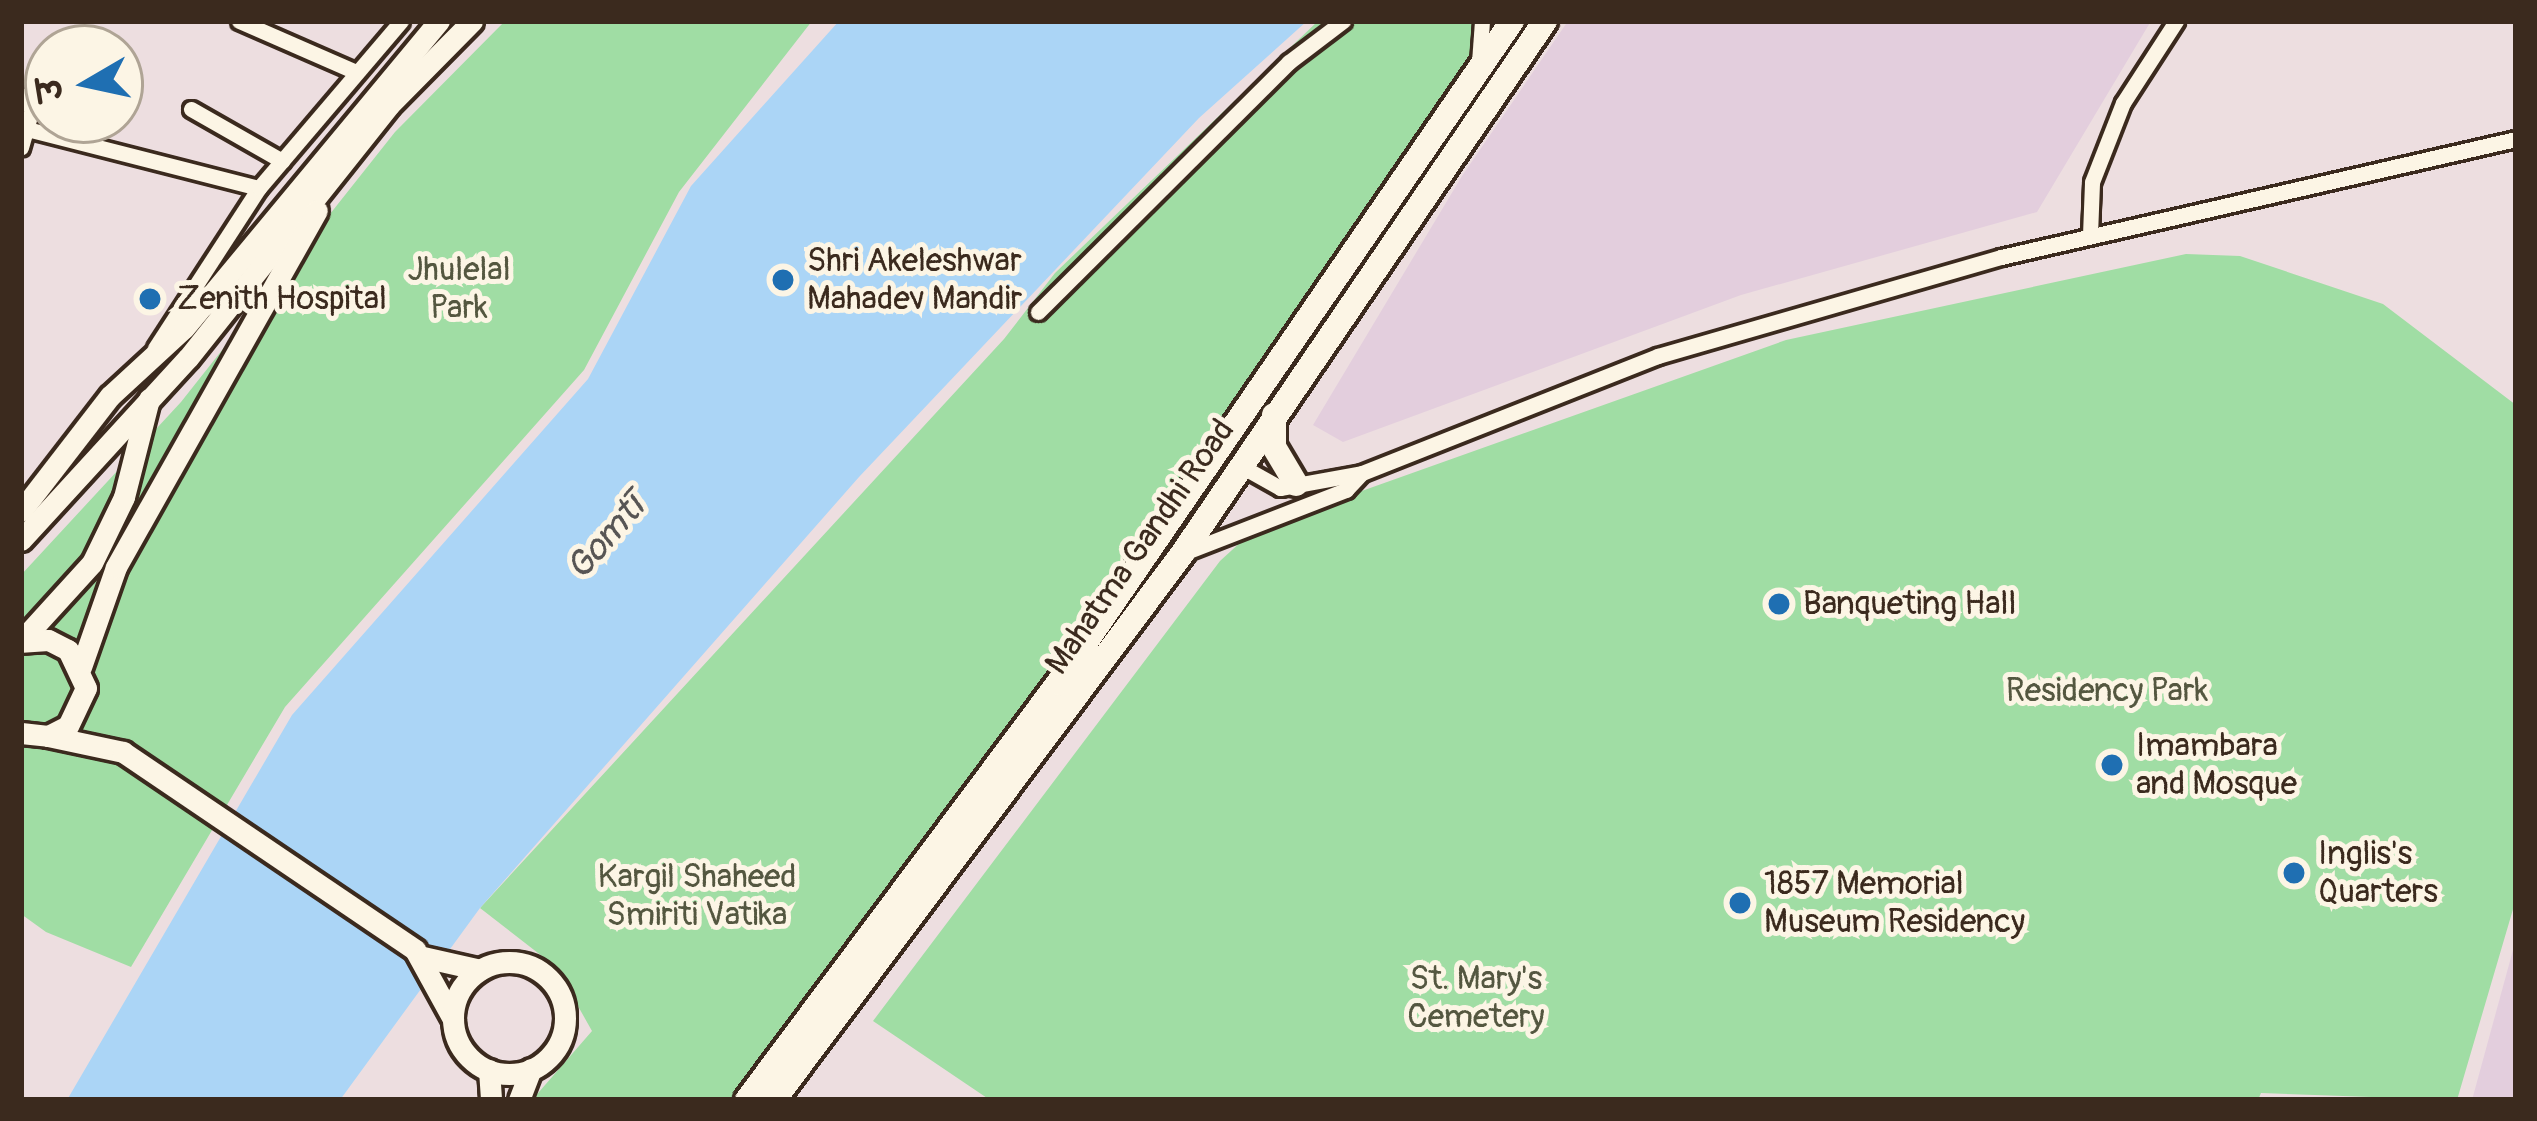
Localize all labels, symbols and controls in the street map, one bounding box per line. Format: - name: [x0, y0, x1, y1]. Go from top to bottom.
- north arrow: [24, 24, 144, 144]
- text: उ: [29, 75, 73, 103]
- place label: Shri Akeleshwar Mahadev Mandir: [807, 241, 1022, 319]
- park label: Jhulelal Park: [407, 250, 511, 328]
- marker: Shri Akeleshwar Mahadev Mandir: [770, 267, 796, 293]
- place label: Zenith Hospital: [177, 279, 387, 319]
- marker: Zenith Hospital: [134, 283, 166, 315]
- street label: Mahatma Gandhi Road: [1037, 412, 1243, 682]
- water label: Gomtī: [557, 483, 657, 589]
- place label: Banqueting Hall: [1803, 584, 2016, 624]
- marker: Banqueting Hall: [1766, 591, 1792, 617]
- park label: Residency Park: [2006, 671, 2208, 711]
- place label: Imambara and Mosque: [2136, 726, 2297, 804]
- marker: Imambara and Mosque: [2099, 752, 2125, 778]
- place label: Inglis's Quarters: [2318, 834, 2438, 912]
- park label: Kargil Shaheed Smiriti Vatika: [598, 857, 796, 935]
- marker: Inglis's Quarters: [2281, 860, 2307, 886]
- place label: 1857 Memorial Museum Residency: [1764, 864, 2025, 942]
- marker: 1857 Memorial Museum Residency: [1727, 890, 1753, 916]
- park label: St. Mary's Cemetery: [1407, 959, 1545, 1037]

